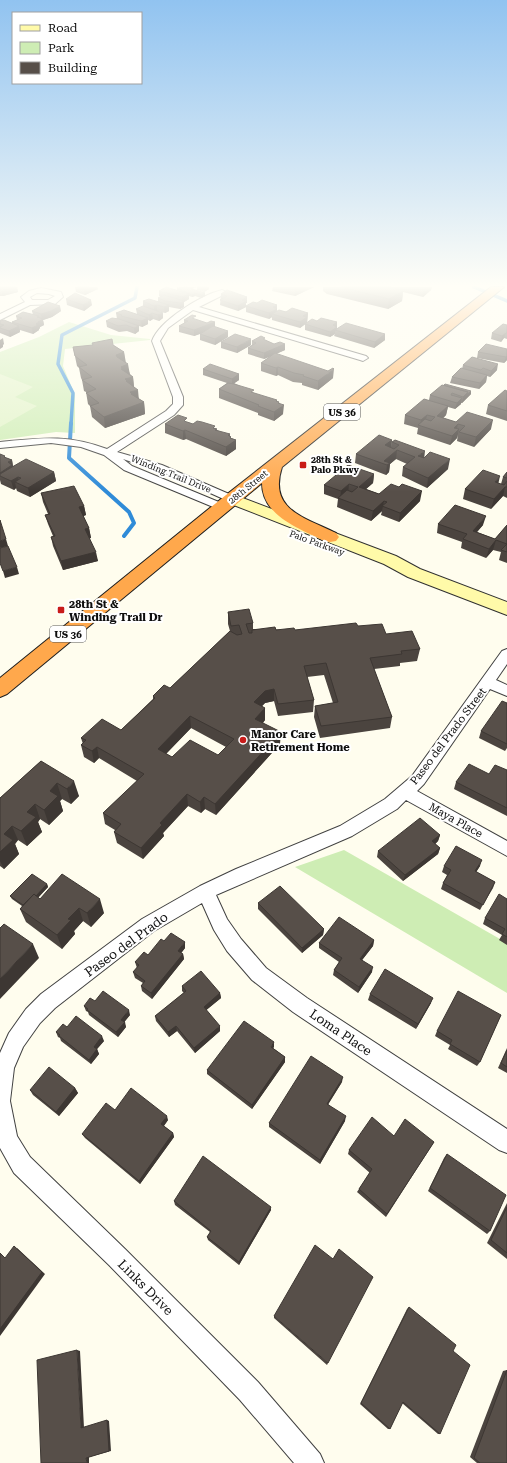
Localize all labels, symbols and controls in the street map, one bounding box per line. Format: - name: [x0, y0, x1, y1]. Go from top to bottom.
- legend: [12, 12, 142, 84]
- text: Road: [48, 21, 78, 35]
- text: Park: [48, 41, 75, 55]
- text: Building: [48, 61, 97, 75]
- road number: US 36: [324, 404, 360, 420]
- street label: Winding Trail Drive: [129, 453, 213, 495]
- place label: 28th St & Palo Pkwy: [311, 455, 360, 475]
- marker: 28th St & Palo Pkwy: [298, 460, 308, 470]
- street label: 28th Street: [226, 468, 270, 506]
- street label: Palo Parkway: [288, 528, 347, 558]
- place label: 28th St & Winding Trail Dr: [69, 598, 163, 624]
- marker: 28th St & Winding Trail Dr: [56, 605, 66, 615]
- road number: US 36: [50, 626, 86, 642]
- street label: Paseo del Prado Street: [408, 685, 489, 787]
- place label: Manor Care Retirement Home: [251, 728, 350, 754]
- marker: Manor Care Retirement Home: [238, 735, 248, 745]
- street label: Maya Place: [427, 800, 485, 841]
- street label: Paseo del Prado: [82, 909, 171, 980]
- street label: Loma Place: [307, 1006, 375, 1059]
- street label: Links Drive: [115, 1257, 176, 1318]

